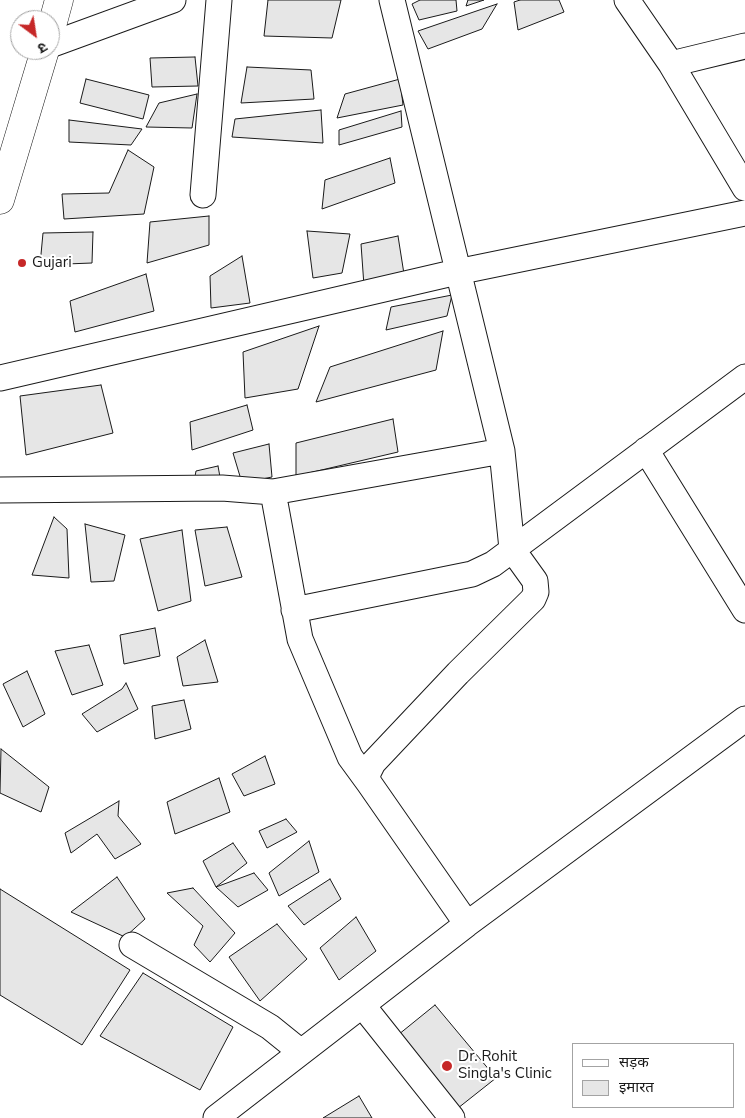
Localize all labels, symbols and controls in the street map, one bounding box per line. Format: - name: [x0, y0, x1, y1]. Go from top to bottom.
- north arrow: [10, 10, 60, 60]
- text: उ: [34, 37, 51, 58]
- place label: Gujari: [32, 254, 72, 272]
- marker: Gujari: [16, 257, 28, 269]
- legend: [572, 1043, 735, 1108]
- place label: Dr. Rohit Singla's Clinic: [458, 1048, 552, 1083]
- text: सड़क: [619, 1052, 649, 1072]
- marker: Dr. Rohit Singla's Clinic: [440, 1059, 454, 1073]
- text: इमारत: [619, 1077, 654, 1097]

